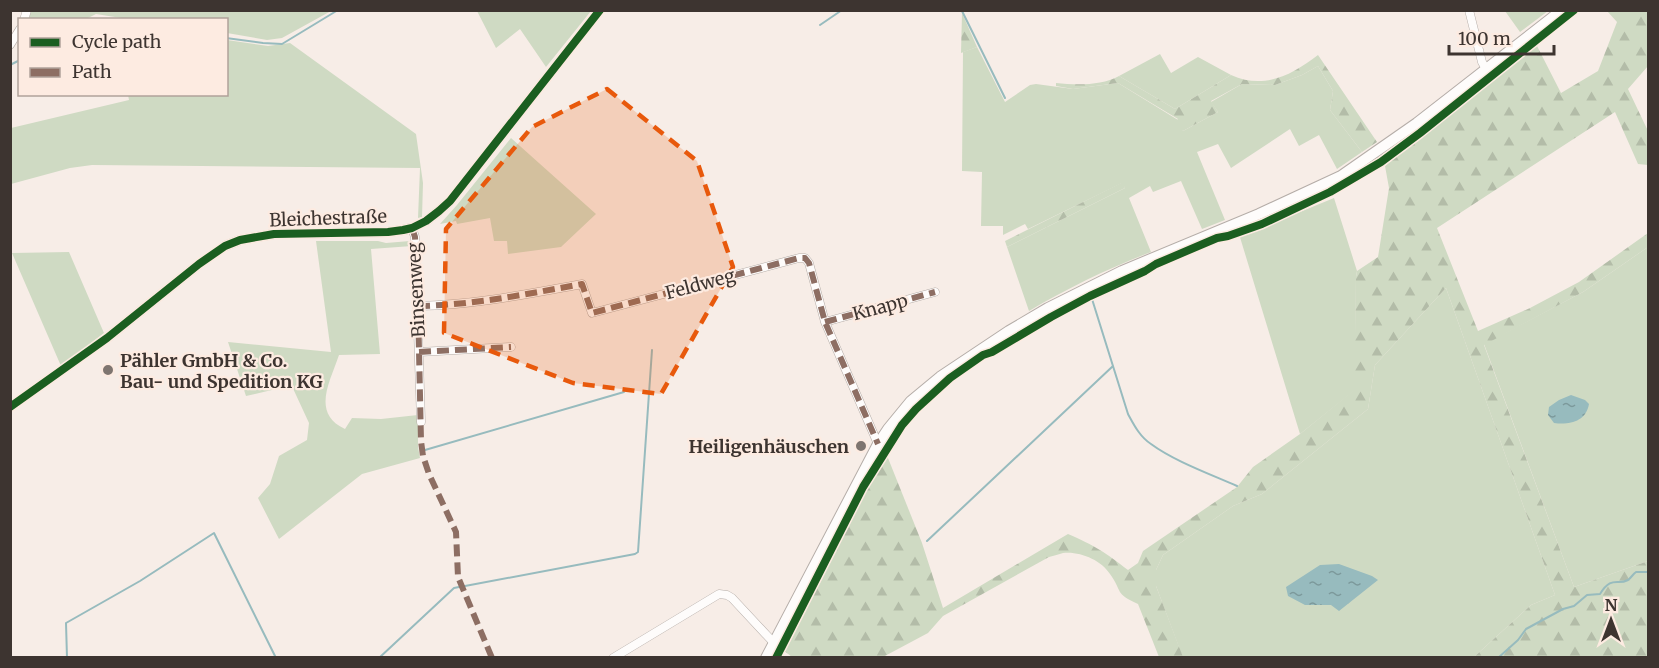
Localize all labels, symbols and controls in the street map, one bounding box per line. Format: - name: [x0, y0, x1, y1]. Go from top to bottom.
- legend: [18, 18, 228, 96]
- scale bar: [1449, 18, 1554, 56]
- text: 100 m: [1458, 27, 1511, 50]
- text: Cycle path: [72, 30, 162, 53]
- text: Path: [72, 60, 112, 83]
- street label: Bleichestraße: [269, 204, 387, 232]
- street label: Binsenweg: [402, 242, 430, 338]
- street label: Feldweg: [662, 264, 738, 304]
- street label: Knapp: [850, 289, 910, 325]
- place label: Pähler GmbH & Co. Bau- und Spedition KG: [120, 349, 323, 393]
- marker: Pähler GmbH & Co. Bau- und Spedition KG: [101, 363, 115, 377]
- place label: Heiligenhäuschen: [689, 435, 849, 458]
- marker: Heiligenhäuschen: [854, 439, 868, 453]
- north arrow: [1581, 590, 1641, 650]
- text: N: [1605, 595, 1618, 615]

